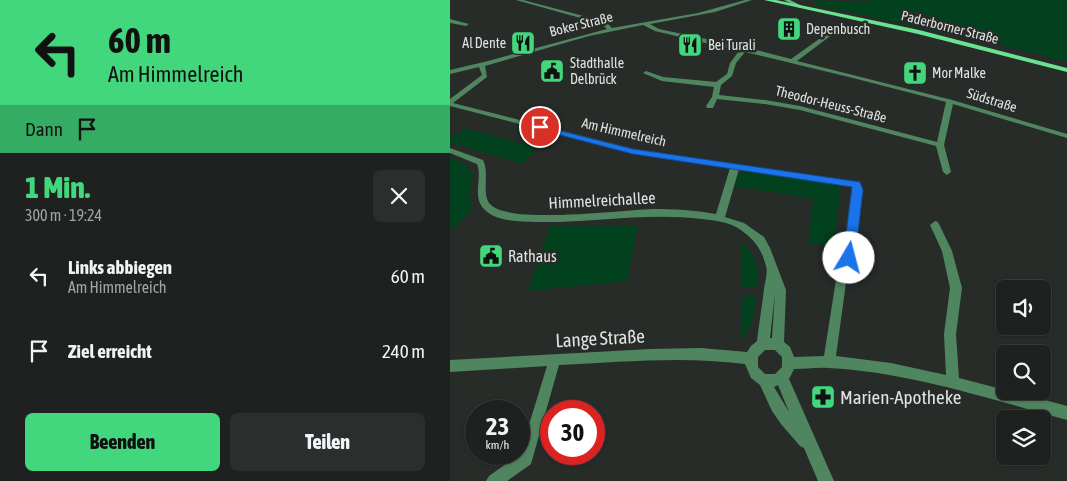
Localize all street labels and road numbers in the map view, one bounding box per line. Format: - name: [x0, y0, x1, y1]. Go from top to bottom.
- street label: Paderborner Straße: [900, 7, 1000, 47]
- street label: Boker Straße: [548, 8, 614, 40]
- street label: Theodor-Heuss-Straße: [774, 82, 888, 126]
- street label: Südstraße: [965, 85, 1019, 115]
- street label: Am Himmelreich: [580, 115, 668, 149]
- street label: Himmelreichallee: [548, 188, 656, 212]
- street label: Lange Straße: [555, 325, 645, 351]

